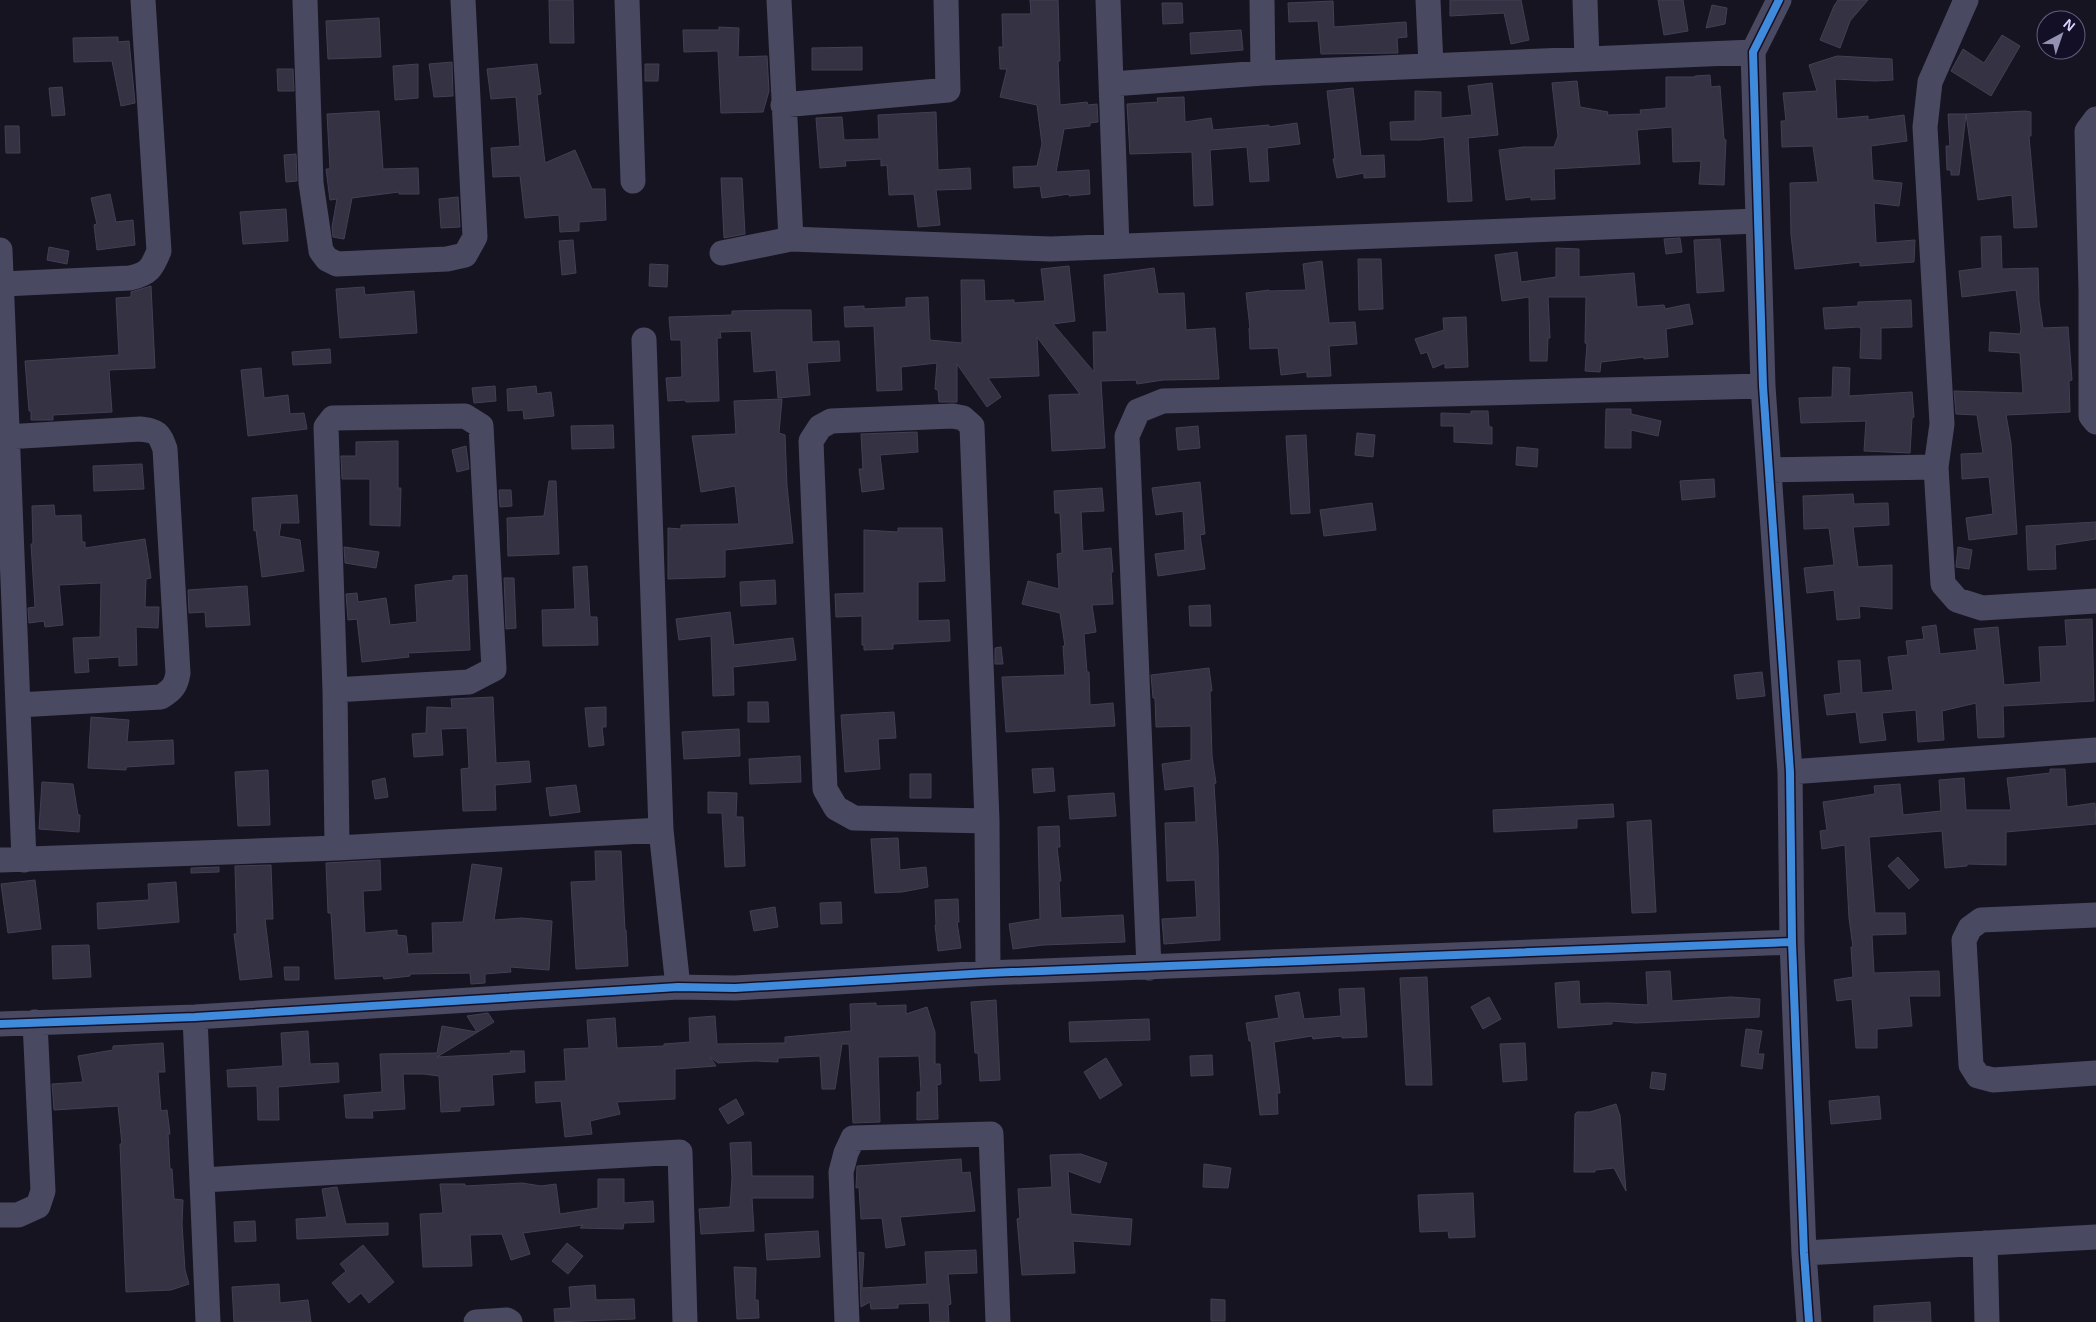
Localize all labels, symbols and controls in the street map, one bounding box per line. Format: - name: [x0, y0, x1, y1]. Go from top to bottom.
- north arrow: [2036, 10, 2086, 60]
- text: N: [2060, 16, 2078, 34]

